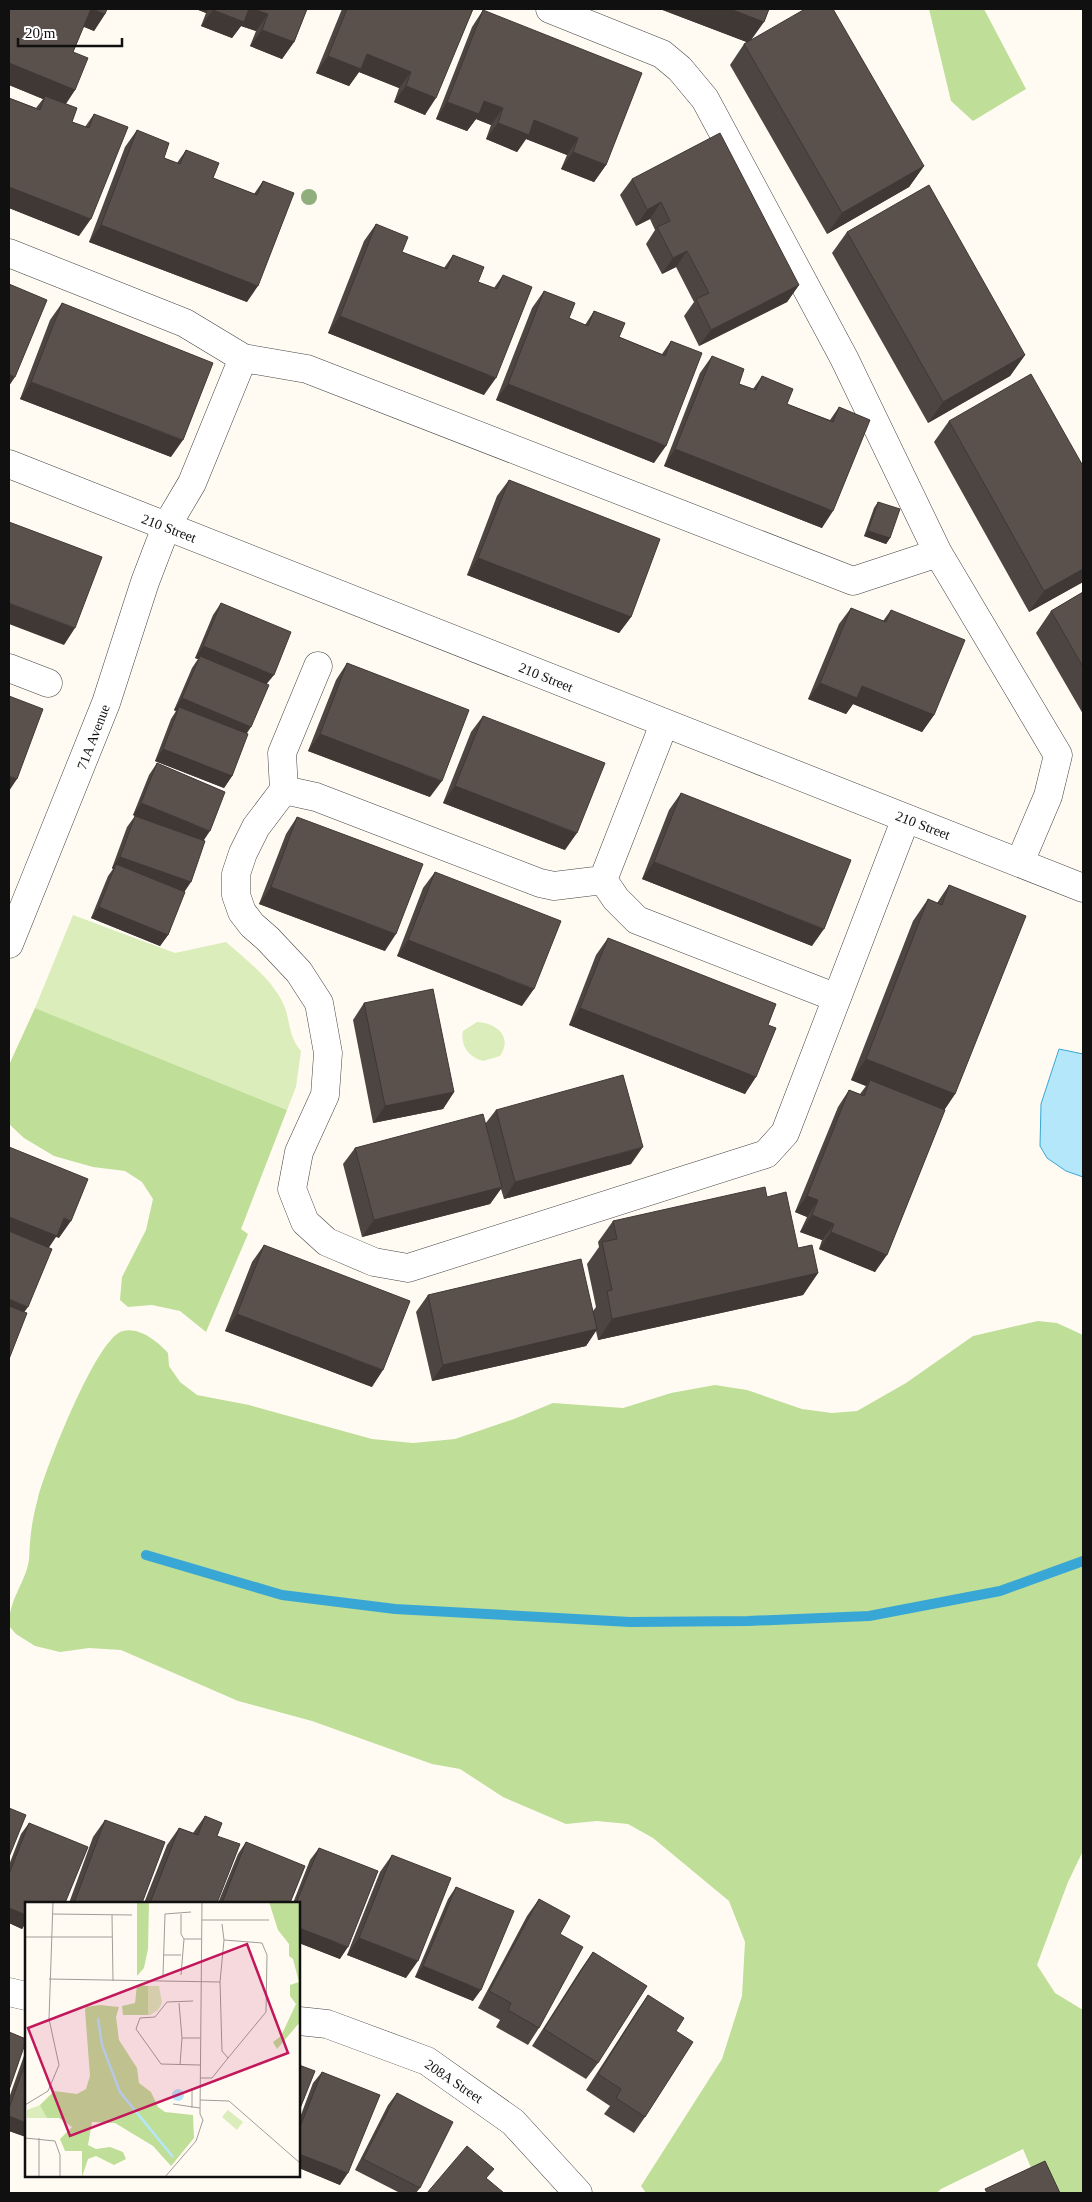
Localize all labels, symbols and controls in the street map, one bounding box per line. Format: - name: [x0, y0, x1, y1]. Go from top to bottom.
- scale bar: [18, 15, 121, 47]
- text: 20 m: [25, 25, 56, 41]
- street label: 210 Street: [139, 511, 198, 546]
- street label: 210 Street: [517, 660, 575, 695]
- street label: 71A Avenue: [74, 702, 113, 772]
- street label: 210 Street: [893, 808, 952, 843]
- inset map: [25, 1902, 300, 2177]
- street label: 208A Street: [422, 2057, 486, 2106]

